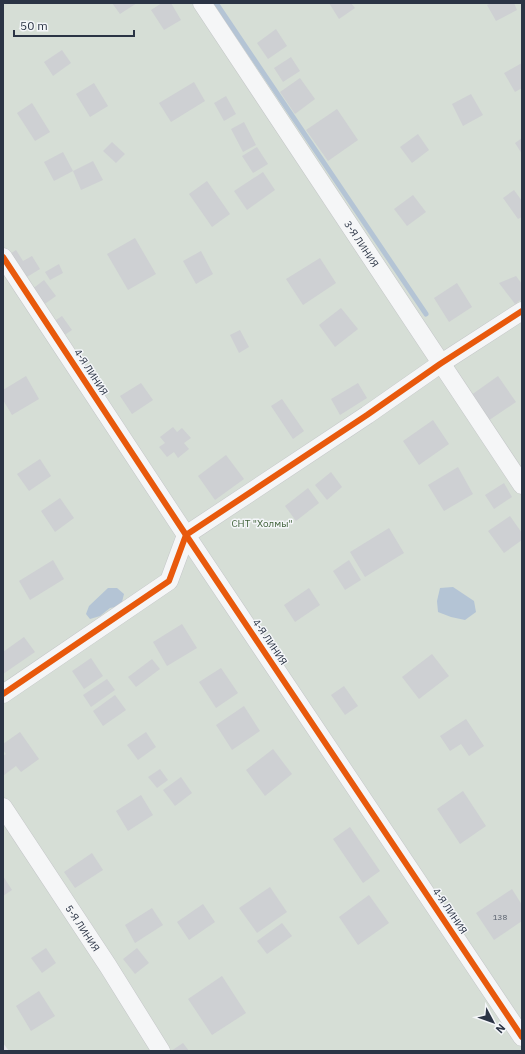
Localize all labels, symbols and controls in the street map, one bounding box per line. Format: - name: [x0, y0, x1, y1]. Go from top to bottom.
- scale bar: [14, 12, 134, 38]
- text: 50 m: [20, 18, 48, 33]
- street label: 3-Я ЛИНИЯ: [342, 218, 382, 269]
- street label: 4-Я ЛИНИЯ: [71, 346, 111, 398]
- park label: СНТ "Холмы": [231, 517, 293, 530]
- street label: 4-Я ЛИНИЯ: [250, 616, 290, 668]
- street label: 4-Я ЛИНИЯ: [430, 885, 470, 937]
- street label: 5-Я ЛИНИЯ: [63, 902, 103, 954]
- house number: 138: [493, 912, 507, 922]
- north arrow: [473, 1002, 513, 1042]
- text: N: [493, 1021, 508, 1036]

